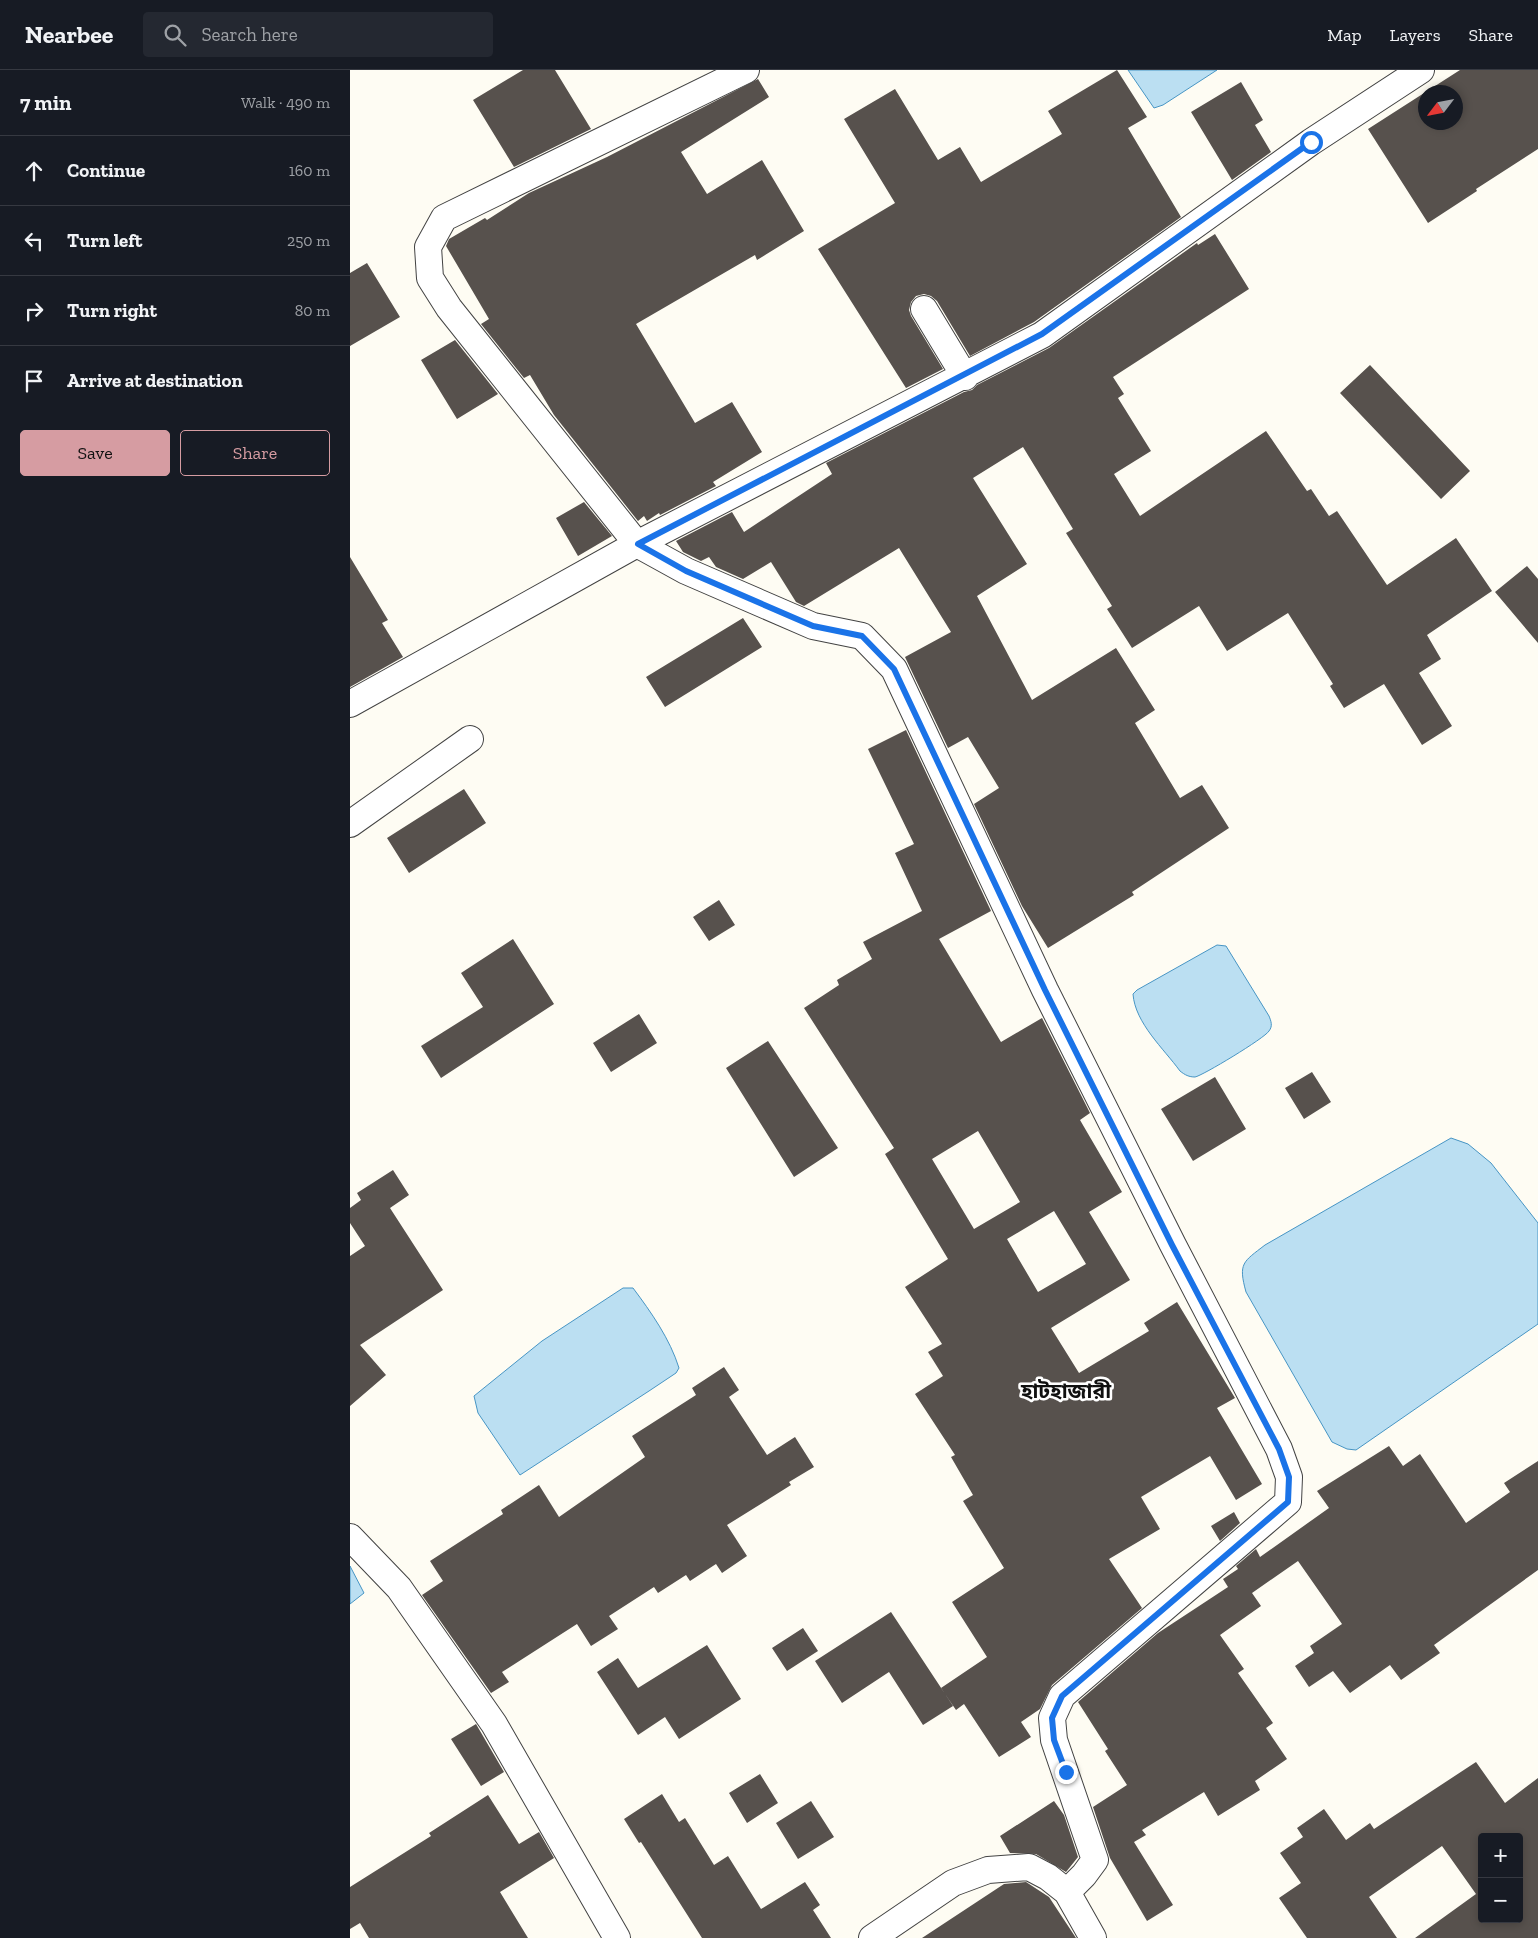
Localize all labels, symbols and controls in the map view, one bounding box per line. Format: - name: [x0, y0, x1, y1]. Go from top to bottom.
- search box: [143, 12, 493, 57]
- text: Nearbee: [25, 20, 113, 49]
- icon: search: [161, 21, 189, 49]
- text: Search here: [201, 23, 298, 46]
- text: Map: [1327, 24, 1362, 46]
- text: Layers: [1390, 24, 1441, 46]
- text: Share: [1469, 24, 1513, 46]
- north arrow: [1418, 85, 1463, 130]
- text: 7 min: [20, 90, 71, 115]
- text: Walk · 490 m: [241, 93, 330, 112]
- route start: [1300, 131, 1323, 154]
- icon: ahead: [20, 157, 48, 185]
- text: Continue: [67, 159, 145, 182]
- text: 160 m: [289, 161, 330, 180]
- icon: left: [20, 227, 48, 255]
- text: Turn left: [67, 229, 142, 252]
- text: 250 m: [287, 231, 330, 250]
- icon: right: [20, 297, 48, 325]
- text: Turn right: [67, 299, 157, 322]
- text: 80 m: [295, 301, 330, 320]
- icon: arrive: [20, 367, 48, 395]
- text: Arrive at destination: [67, 369, 243, 392]
- button: Save: [20, 430, 170, 476]
- button: Share: [180, 430, 330, 476]
- district label: হাটহাজারী: [1020, 1378, 1112, 1403]
- route end: [1055, 1761, 1078, 1784]
- map controls: [1478, 1833, 1523, 1923]
- button: +: [1478, 1833, 1523, 1878]
- button: −: [1478, 1878, 1523, 1923]

